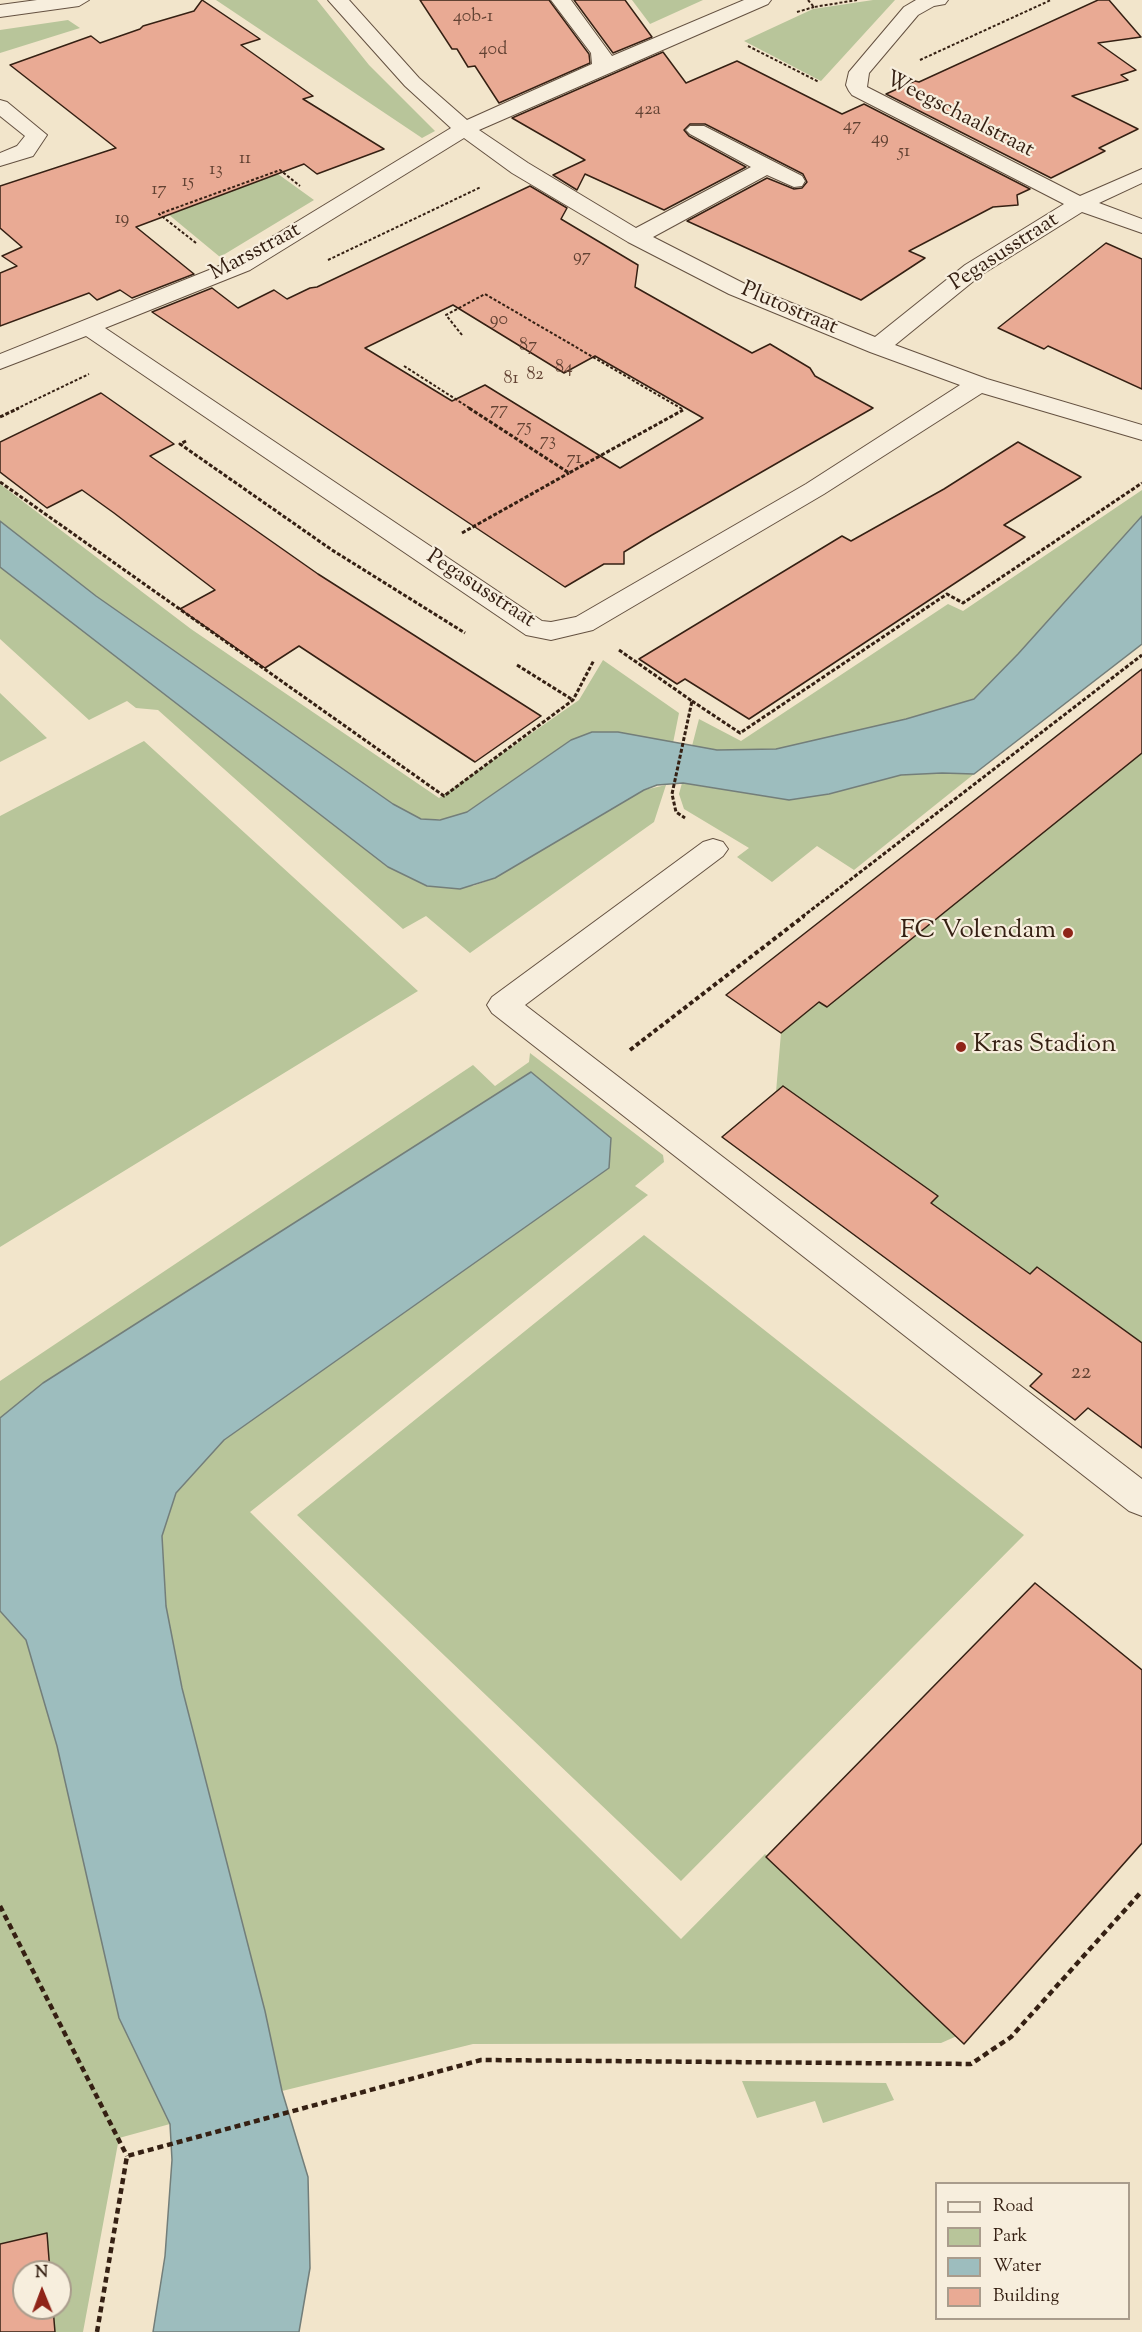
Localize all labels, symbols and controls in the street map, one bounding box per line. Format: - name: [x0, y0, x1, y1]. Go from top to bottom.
- house number: 40b-1: [453, 7, 493, 29]
- house number: 40d: [479, 40, 507, 62]
- street label: Weegschaalstraat: [880, 67, 1038, 165]
- house number: 42a: [635, 100, 661, 122]
- house number: 47: [843, 116, 861, 138]
- house number: 49: [871, 129, 889, 151]
- house number: 51: [898, 142, 910, 164]
- house number: 11: [239, 149, 251, 171]
- house number: 13: [209, 160, 223, 182]
- house number: 15: [182, 172, 194, 194]
- house number: 17: [151, 180, 167, 202]
- street label: Pegasusstraat: [946, 208, 1064, 298]
- house number: 19: [115, 209, 129, 231]
- street label: Marsstraat: [206, 218, 306, 288]
- house number: 97: [573, 247, 591, 269]
- street label: Plutostraat: [737, 278, 841, 342]
- house number: 90: [490, 310, 508, 332]
- house number: 87: [519, 336, 537, 358]
- house number: 84: [555, 358, 573, 380]
- house number: 82: [526, 365, 544, 387]
- house number: 81: [503, 369, 519, 391]
- house number: 77: [490, 400, 508, 422]
- house number: 75: [516, 417, 532, 439]
- house number: 73: [540, 431, 556, 453]
- house number: 71: [566, 449, 582, 471]
- street label: Pegasusstraat: [421, 545, 539, 635]
- place label: FC Volendam: [900, 917, 1056, 949]
- marker: FC Volendam: [1061, 926, 1075, 940]
- place label: Kras Stadion: [973, 1031, 1116, 1063]
- marker: Kras Stadion: [954, 1040, 968, 1054]
- house number: 22: [1071, 1361, 1091, 1387]
- legend: [935, 2182, 1130, 2320]
- text: Road: [993, 2194, 1033, 2220]
- text: Park: [993, 2224, 1027, 2250]
- text: Water: [993, 2254, 1041, 2280]
- north arrow: [12, 2260, 72, 2320]
- text: N: [35, 2262, 48, 2285]
- text: Building: [993, 2284, 1059, 2310]

